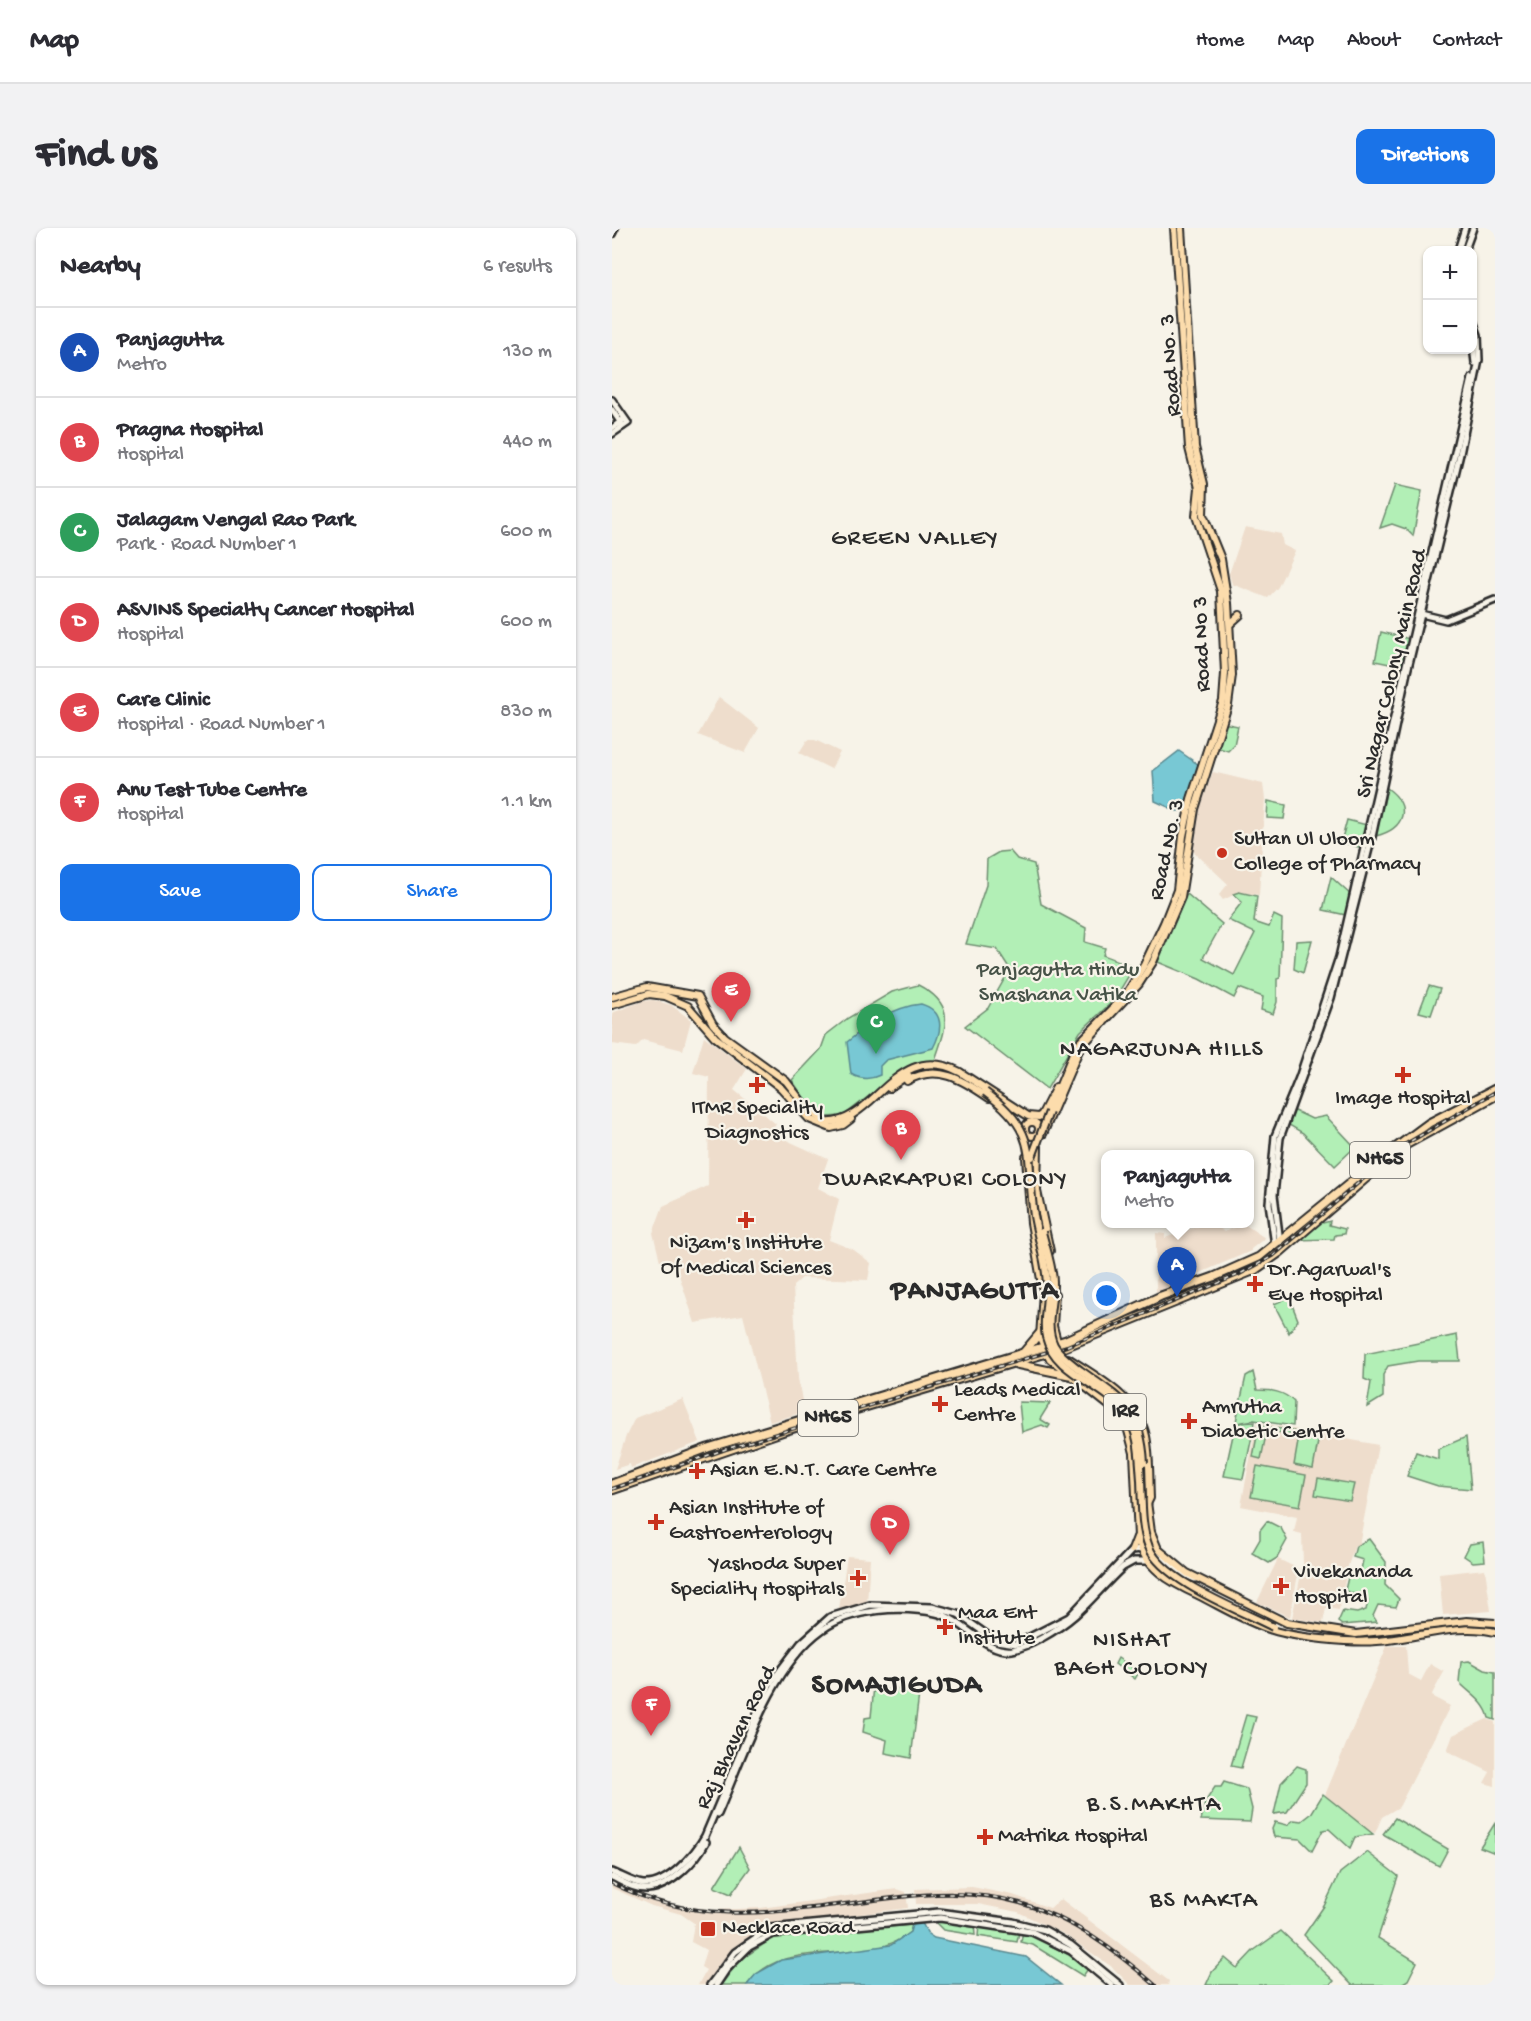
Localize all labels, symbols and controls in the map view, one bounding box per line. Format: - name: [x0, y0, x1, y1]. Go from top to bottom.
- text: Map: [30, 25, 79, 58]
- text: Home: [1196, 29, 1244, 54]
- text: Map: [1277, 29, 1314, 54]
- text: About: [1347, 29, 1400, 54]
- text: Contact: [1433, 29, 1501, 54]
- button: Directions: [1356, 129, 1495, 184]
- text: Find us: [36, 132, 156, 181]
- map controls: [1423, 246, 1477, 354]
- button: +: [1423, 246, 1477, 300]
- text: Nearby: [60, 252, 141, 283]
- text: 6 results: [483, 256, 552, 279]
- button: −: [1423, 300, 1477, 354]
- street label: Road No. 3: [1155, 313, 1189, 417]
- text: Panjagutta: [117, 328, 223, 354]
- text: A: [74, 341, 85, 364]
- text: 130 m: [503, 341, 552, 364]
- text: Metro: [117, 354, 167, 377]
- text: Pragna Hospital: [117, 418, 263, 444]
- text: B: [74, 431, 85, 454]
- text: 440 m: [503, 431, 552, 454]
- text: Hospital: [117, 444, 184, 467]
- text: Jalagam Vengal Rao Park: [117, 508, 355, 534]
- text: C: [74, 521, 85, 544]
- text: 600 m: [500, 521, 552, 544]
- district label: GREEN VALLEY: [831, 525, 999, 554]
- text: Park · Road Number 1: [117, 534, 297, 557]
- street label: Sri Nagar Colony Main Road: [1352, 545, 1435, 801]
- street label: Road No 3: [1188, 596, 1218, 692]
- text: ASVINS Specialty Cancer Hospital: [117, 598, 414, 624]
- text: D: [73, 611, 86, 634]
- text: 600 m: [500, 611, 552, 634]
- text: Hospital: [117, 624, 184, 647]
- text: Care Clinic: [117, 688, 210, 714]
- text: E: [73, 701, 86, 724]
- text: 830 m: [500, 701, 552, 724]
- text: Hospital · Road Number 1: [117, 714, 326, 737]
- text: Anu Test Tube Centre: [117, 778, 307, 804]
- text: F: [74, 791, 85, 814]
- text: 1.1 km: [502, 791, 552, 814]
- street label: Road No. 3: [1145, 797, 1191, 903]
- text: Hospital: [117, 804, 184, 827]
- place label: Sultan Ul Uloom College of Pharmacy: [1234, 827, 1421, 878]
- marker: Sultan Ul Uloom College of Pharmacy: [1215, 846, 1229, 860]
- button: Save: [60, 864, 300, 921]
- button: Share: [312, 864, 552, 921]
- park label: Panjagutta Hindu Smashana Vatika: [976, 958, 1139, 1009]
- pin: E: [712, 972, 750, 1022]
- pin: C: [856, 1004, 896, 1054]
- district label: NAGARJUNA HILLS: [1060, 1036, 1264, 1065]
- marker: Image Hospital: [1394, 1066, 1412, 1084]
- marker: ITMR Speciality Diagnostics: [748, 1076, 766, 1094]
- place label: Image Hospital: [1335, 1086, 1471, 1112]
- place label: ITMR Speciality Diagnostics: [691, 1096, 823, 1147]
- pin: B: [882, 1110, 920, 1160]
- road number: NH65: [1350, 1142, 1410, 1178]
- popup: [1101, 1150, 1254, 1228]
- text: Panjagutta: [1124, 1165, 1231, 1191]
- district label: DWARKAPURI COLONY: [822, 1166, 1068, 1195]
- text: Metro: [1124, 1191, 1174, 1214]
- marker: Nizam's Institute Of Medical Sciences: [737, 1211, 755, 1229]
- place label: Nizam's Institute Of Medical Sciences: [661, 1231, 832, 1282]
- pin: A: [1158, 1248, 1196, 1297]
- place label: Dr.Agarwal's Eye Hospital: [1266, 1258, 1391, 1309]
- marker: Dr.Agarwal's Eye Hospital: [1246, 1275, 1264, 1293]
- district label: PANJAGUTTA: [889, 1276, 1060, 1309]
- your location: [1092, 1281, 1121, 1310]
- place label: Leads Medical Centre: [954, 1378, 1081, 1429]
- road number: IRR: [1104, 1394, 1146, 1430]
- marker: Leads Medical Centre: [931, 1395, 949, 1413]
- place label: Amrutha Diabetic Centre: [1200, 1395, 1345, 1446]
- road number: NH65: [798, 1400, 858, 1436]
- marker: Amrutha Diabetic Centre: [1180, 1412, 1198, 1430]
- place label: Asian E.N.T. Care Centre: [710, 1458, 937, 1484]
- marker: Asian E.N.T. Care Centre: [688, 1462, 706, 1480]
- place label: Asian Institute of Gastroenterology: [669, 1496, 833, 1547]
- pin: D: [870, 1506, 910, 1555]
- marker: Asian Institute of Gastroenterology: [647, 1513, 665, 1531]
- place label: Yashoda Super Speciality Hospitals: [671, 1552, 846, 1603]
- place label: Vivekananda Hospital: [1293, 1560, 1413, 1611]
- marker: Yashoda Super Speciality Hospitals: [849, 1569, 867, 1587]
- marker: Vivekananda Hospital: [1272, 1577, 1290, 1595]
- place label: Maa Ent Institute: [958, 1601, 1038, 1652]
- marker: Maa Ent Institute: [936, 1618, 954, 1636]
- district label: NISHAT BAGH COLONY: [1054, 1627, 1209, 1684]
- street label: Raj Bhavan Road: [691, 1660, 784, 1814]
- district label: SOMAJIGUDA: [812, 1670, 983, 1703]
- pin: F: [632, 1686, 670, 1736]
- district label: B.S.MAKHTA: [1086, 1791, 1222, 1820]
- place label: Matrika Hospital: [998, 1824, 1148, 1850]
- marker: Matrika Hospital: [976, 1828, 994, 1846]
- district label: BS MAKTA: [1149, 1887, 1259, 1916]
- place label: Necklace Road: [722, 1916, 856, 1942]
- marker: Necklace Road: [699, 1920, 717, 1938]

